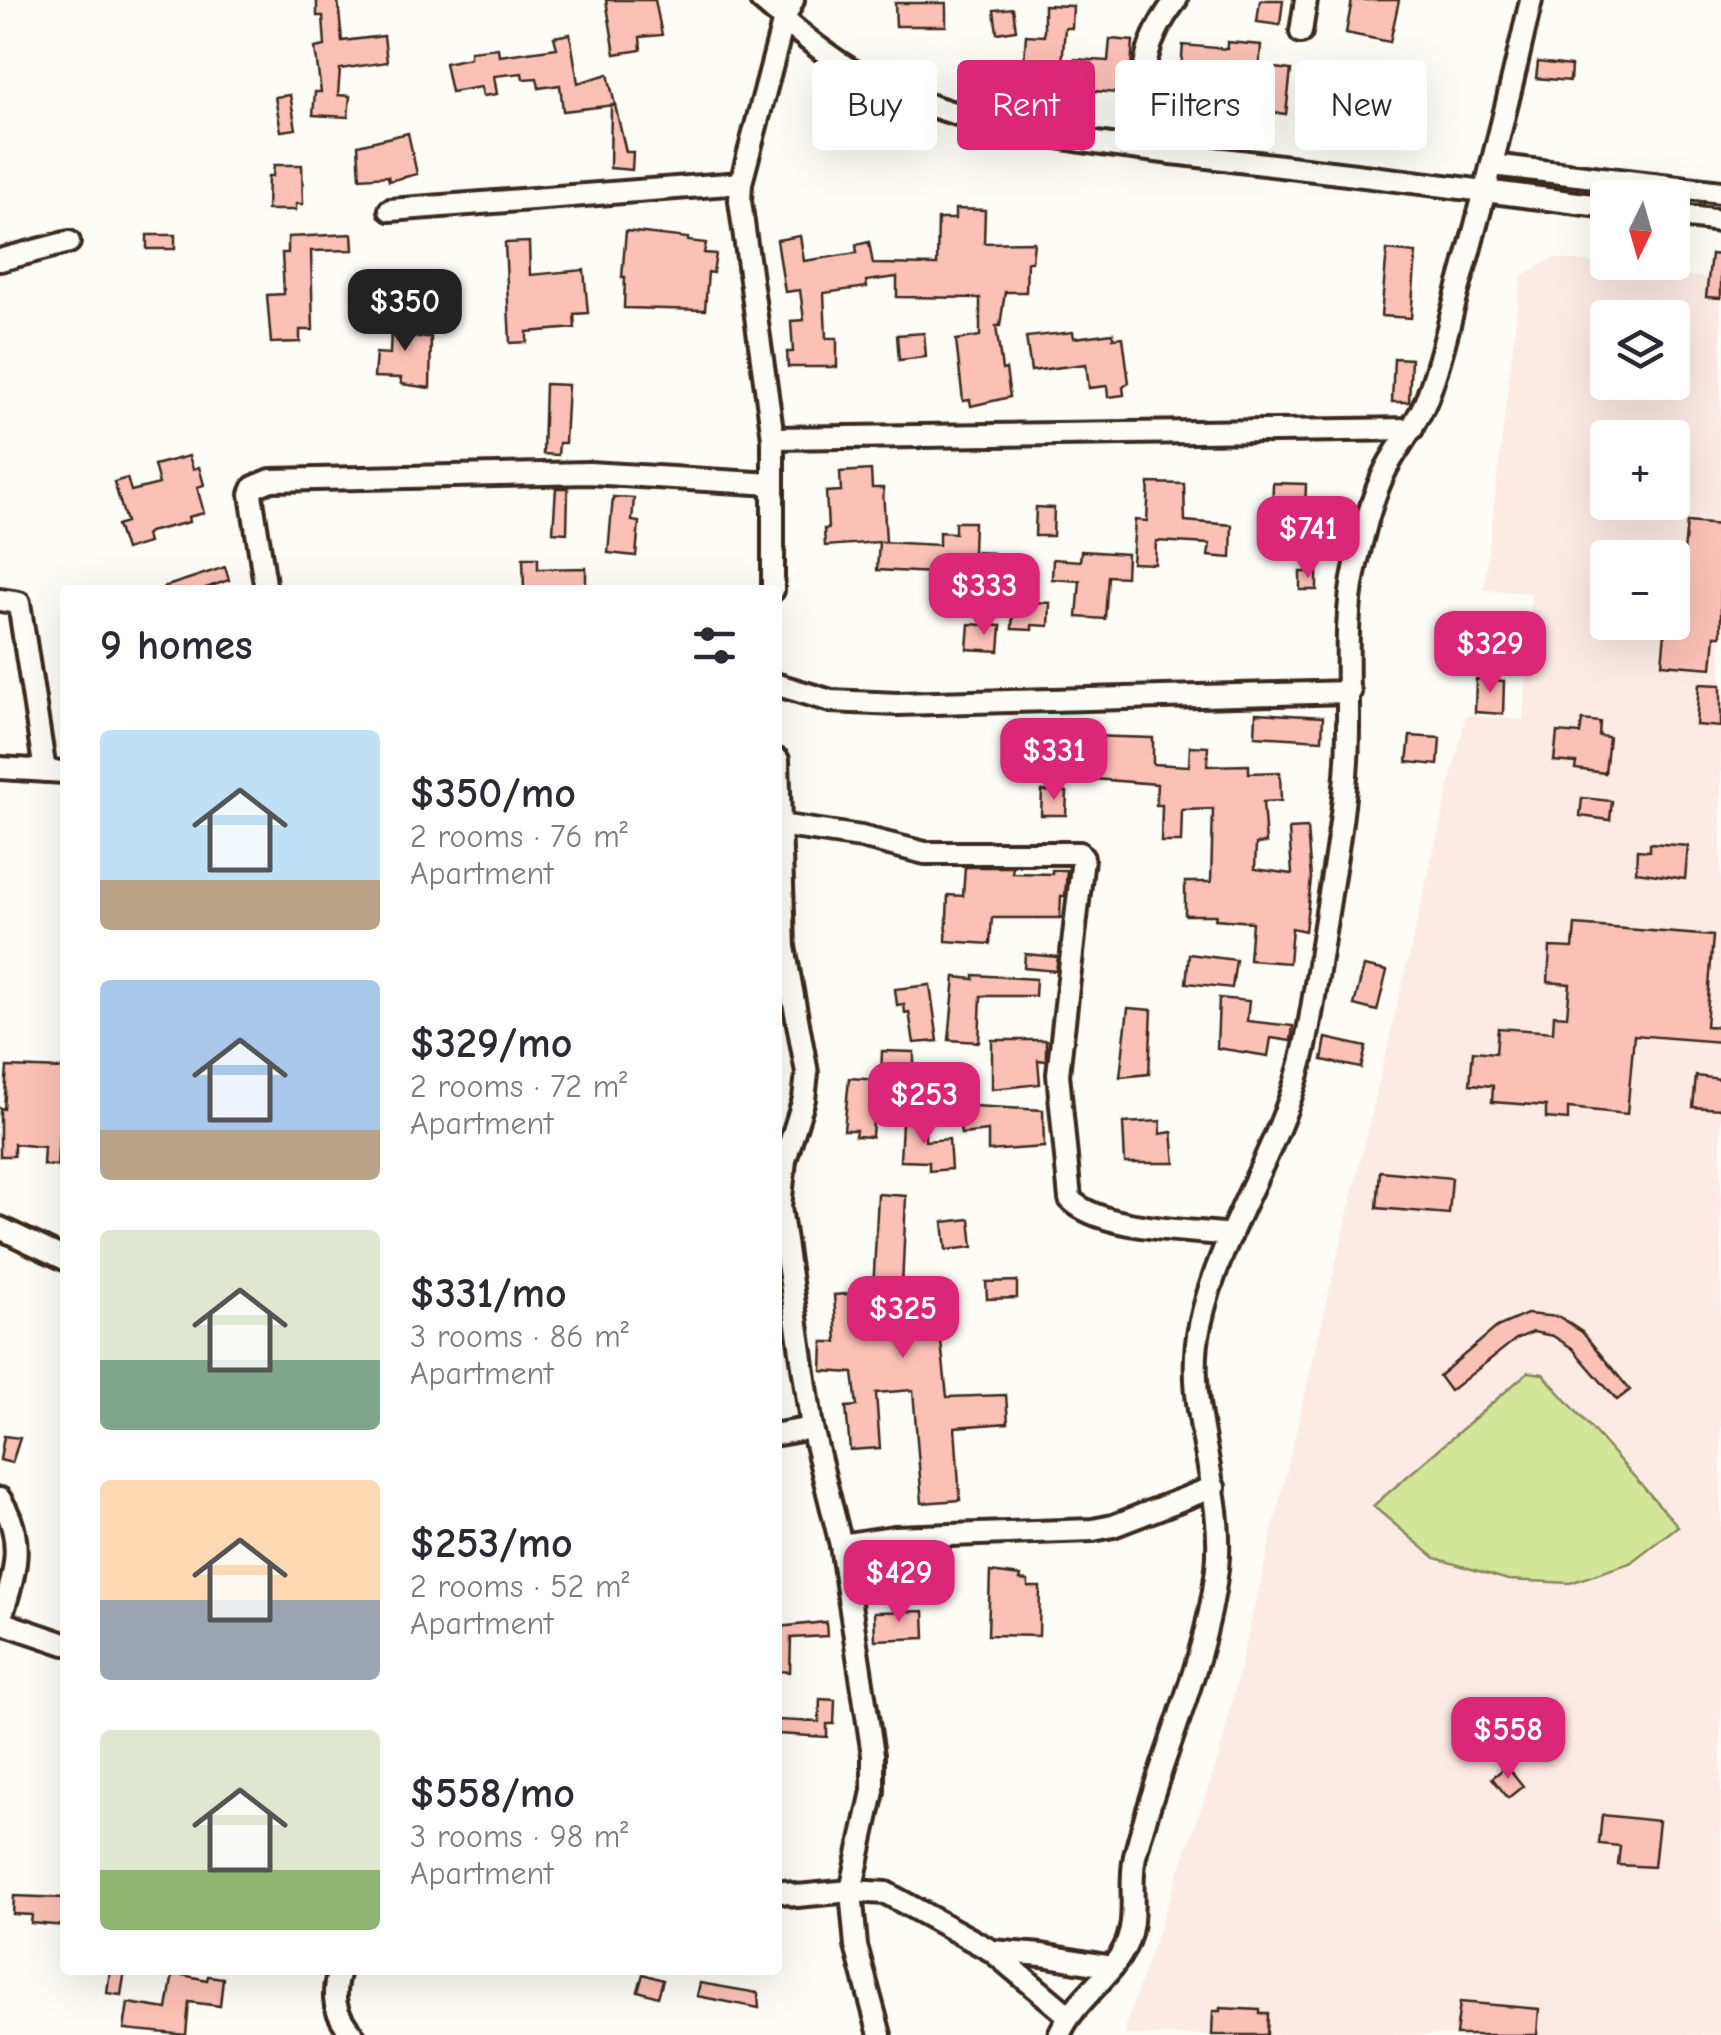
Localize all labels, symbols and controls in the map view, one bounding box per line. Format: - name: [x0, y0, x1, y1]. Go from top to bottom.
- chip: Buy: [812, 60, 937, 150]
- chip: Rent: [957, 60, 1095, 150]
- chip: Filters: [1115, 60, 1275, 150]
- chip: New: [1295, 60, 1427, 150]
- north arrow: [1590, 180, 1690, 280]
- map controls: [1590, 180, 1690, 640]
- pin: $350: [346, 269, 464, 354]
- text: $350: [370, 283, 440, 320]
- button: layers: [1590, 300, 1690, 400]
- button: +: [1590, 420, 1690, 520]
- pin: $741: [1249, 496, 1367, 581]
- text: $741: [1279, 510, 1337, 547]
- button: −: [1590, 540, 1690, 640]
- pin: $333: [925, 553, 1043, 638]
- text: $333: [951, 567, 1017, 604]
- pin: $329: [1431, 611, 1549, 696]
- icon: filters: [687, 618, 742, 673]
- text: 9 homes: [100, 621, 253, 670]
- text: $329: [1456, 625, 1524, 662]
- pin: $331: [995, 718, 1113, 803]
- text: $331: [1022, 732, 1086, 769]
- text: $350/mo: [410, 769, 576, 818]
- icon: home: [180, 770, 300, 890]
- text: 2 rooms · 76 m²: [410, 818, 628, 855]
- text: Apartment: [410, 855, 553, 892]
- text: $329/mo: [410, 1019, 572, 1068]
- icon: home: [180, 1020, 300, 1140]
- pin: $253: [865, 1062, 983, 1147]
- text: 2 rooms · 72 m²: [410, 1068, 627, 1105]
- text: $253: [890, 1076, 958, 1113]
- text: Apartment: [410, 1105, 553, 1142]
- text: $331/mo: [410, 1269, 567, 1318]
- icon: home: [180, 1270, 300, 1390]
- pin: $325: [844, 1276, 962, 1361]
- text: $325: [869, 1290, 937, 1327]
- text: 3 rooms · 86 m²: [410, 1318, 629, 1355]
- text: Apartment: [410, 1355, 553, 1392]
- text: $253/mo: [410, 1519, 573, 1568]
- icon: home: [180, 1520, 300, 1640]
- pin: $429: [840, 1540, 958, 1625]
- text: $429: [866, 1554, 932, 1591]
- text: 2 rooms · 52 m²: [410, 1568, 629, 1605]
- text: Apartment: [410, 1605, 553, 1642]
- pin: $558: [1449, 1697, 1567, 1782]
- text: $558: [1473, 1711, 1543, 1748]
- text: $558/mo: [410, 1769, 575, 1818]
- icon: home: [180, 1770, 300, 1890]
- text: 3 rooms · 98 m²: [410, 1818, 628, 1855]
- text: Apartment: [410, 1855, 553, 1892]

